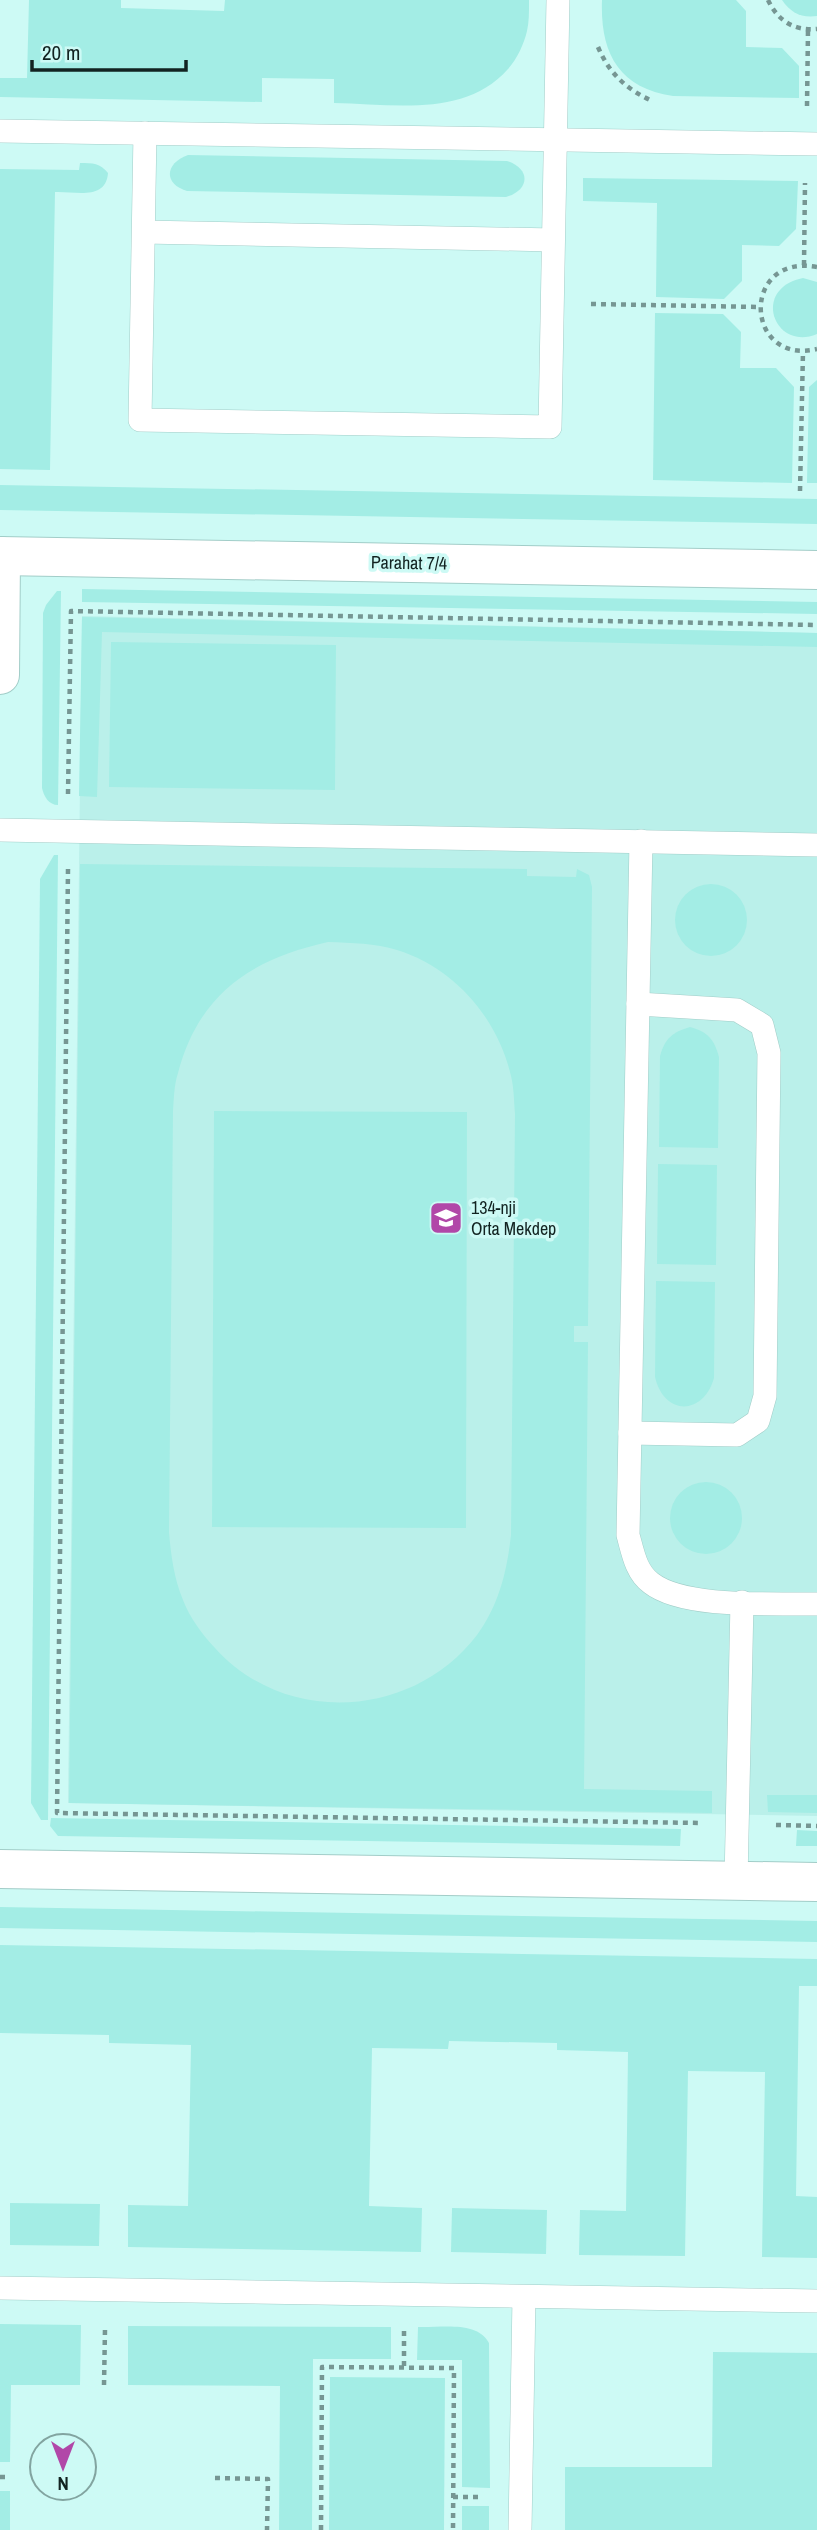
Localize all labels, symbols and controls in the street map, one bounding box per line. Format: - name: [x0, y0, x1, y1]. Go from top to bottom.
- scale bar: [32, 28, 186, 72]
- text: 20 m: [42, 38, 80, 67]
- street label: Parahat 7/4: [371, 549, 447, 576]
- place label: 134-nji Orta Mekdep: [471, 1195, 556, 1241]
- school or university icon: 134-nji Orta Mekdep: [427, 1199, 465, 1237]
- north arrow: [28, 2432, 98, 2502]
- text: N: [57, 2471, 69, 2497]

